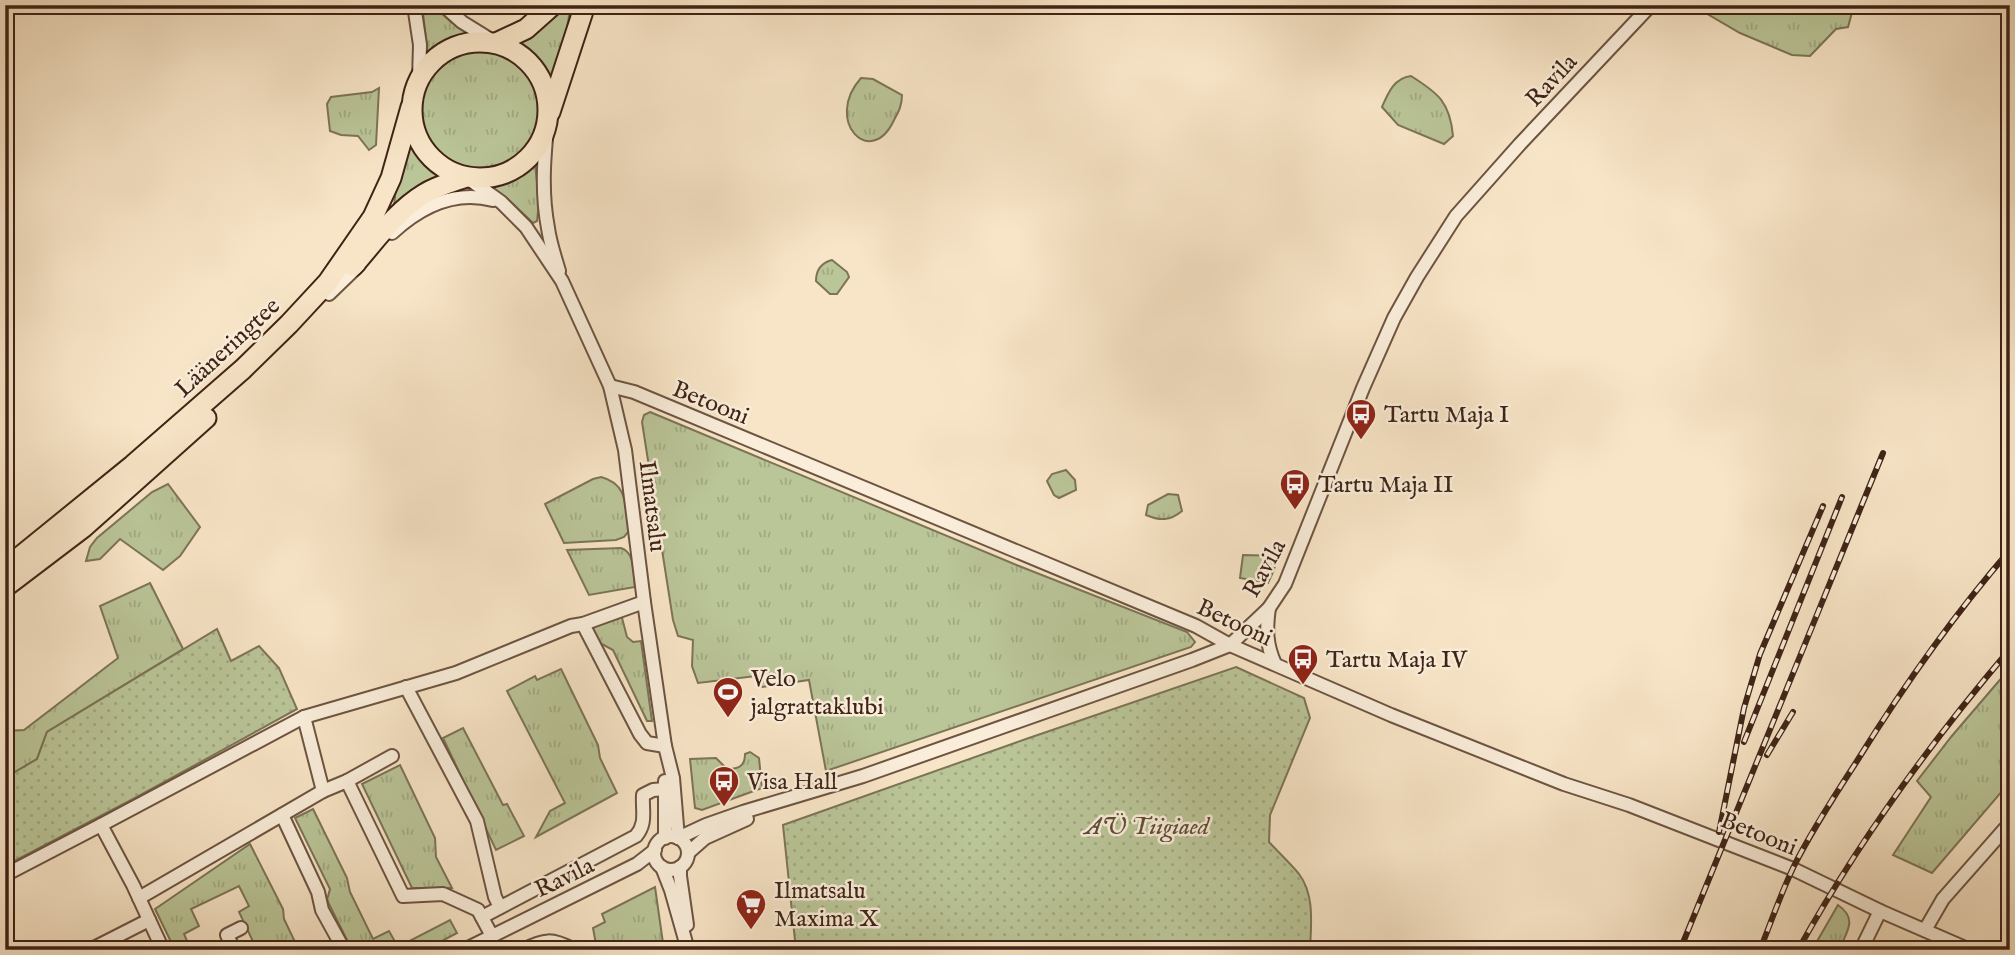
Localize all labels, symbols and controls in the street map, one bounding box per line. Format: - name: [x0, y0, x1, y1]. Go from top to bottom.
- street label: Ravila: [1520, 47, 1585, 114]
- street label: Lääneringtee: [169, 291, 287, 405]
- street label: Betooni: [668, 374, 753, 433]
- bus stop icon: Tartu Maja I: [1344, 397, 1378, 441]
- place label: Tartu Maja I: [1384, 400, 1509, 431]
- street label: Ilmatsalu: [631, 459, 672, 554]
- bus stop icon: Tartu Maja II: [1278, 467, 1312, 511]
- place label: Tartu Maja II: [1318, 470, 1454, 501]
- street label: Ravila: [1237, 533, 1294, 603]
- street label: Betooni: [1192, 592, 1277, 654]
- bus stop icon: Tartu Maja IV: [1286, 642, 1320, 686]
- place label: Tartu Maja IV: [1326, 645, 1468, 676]
- place label: Velo jalgrattaklubi: [749, 664, 884, 723]
- sports icon: Velo jalgrattaklubi: [711, 675, 745, 719]
- bus stop icon: Visa Hall: [707, 764, 741, 808]
- place label: Visa Hall: [746, 767, 838, 798]
- street label: Betooni: [1716, 805, 1801, 864]
- park label: AÜ Tiigiaed: [1082, 812, 1211, 843]
- street label: Ravila: [530, 850, 600, 906]
- place label: Ilmatsalu Maxima X: [774, 876, 879, 935]
- supermarket icon: Ilmatsalu Maxima X: [734, 887, 768, 931]

